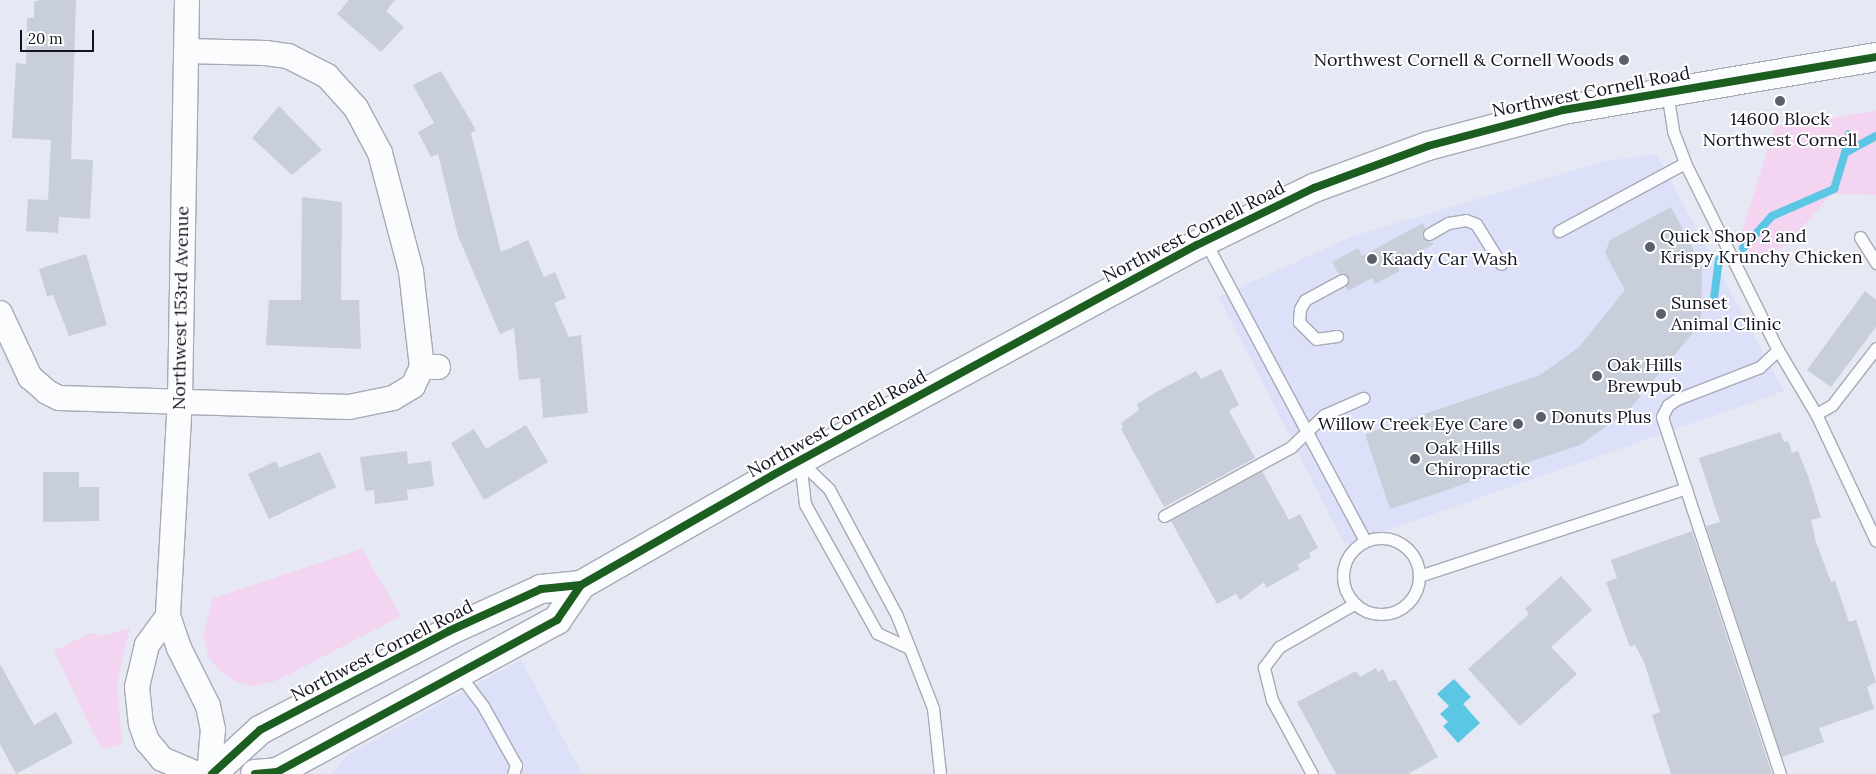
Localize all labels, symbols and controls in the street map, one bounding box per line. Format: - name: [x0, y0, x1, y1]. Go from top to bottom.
- scale bar: [22, 20, 96, 52]
- text: 20 m: [28, 29, 63, 48]
- place label: Northwest Cornell & Cornell Woods: [1314, 49, 1614, 71]
- marker: Northwest Cornell & Cornell Woods: [1618, 54, 1630, 66]
- street label: Northwest Cornell Road: [1490, 62, 1692, 122]
- marker: 14600 Block Northwest Cornell: [1774, 95, 1786, 107]
- place label: 14600 Block Northwest Cornell: [1702, 109, 1858, 152]
- street label: Northwest Cornell Road: [1099, 177, 1289, 287]
- street label: Northwest 153rd Avenue: [168, 206, 194, 410]
- place label: Quick Shop 2 and Krispy Krunchy Chicken: [1660, 226, 1863, 268]
- marker: Quick Shop 2 and Krispy Krunchy Chicken: [1644, 241, 1656, 253]
- place label: Kaady Car Wash: [1382, 248, 1518, 270]
- marker: Kaady Car Wash: [1366, 253, 1378, 265]
- place label: Sunset Animal Clinic: [1671, 293, 1781, 336]
- marker: Sunset Animal Clinic: [1655, 308, 1667, 320]
- place label: Oak Hills Brewpub: [1607, 355, 1682, 398]
- street label: Northwest Cornell Road: [744, 366, 930, 482]
- marker: Oak Hills Brewpub: [1591, 370, 1603, 382]
- place label: Donuts Plus: [1551, 406, 1651, 428]
- marker: Donuts Plus: [1535, 411, 1547, 423]
- place label: Willow Creek Eye Care: [1318, 413, 1508, 435]
- marker: Willow Creek Eye Care: [1512, 418, 1524, 430]
- place label: Oak Hills Chiropractic: [1425, 438, 1530, 480]
- marker: Oak Hills Chiropractic: [1409, 453, 1421, 465]
- street label: Northwest Cornell Road: [287, 596, 477, 706]

